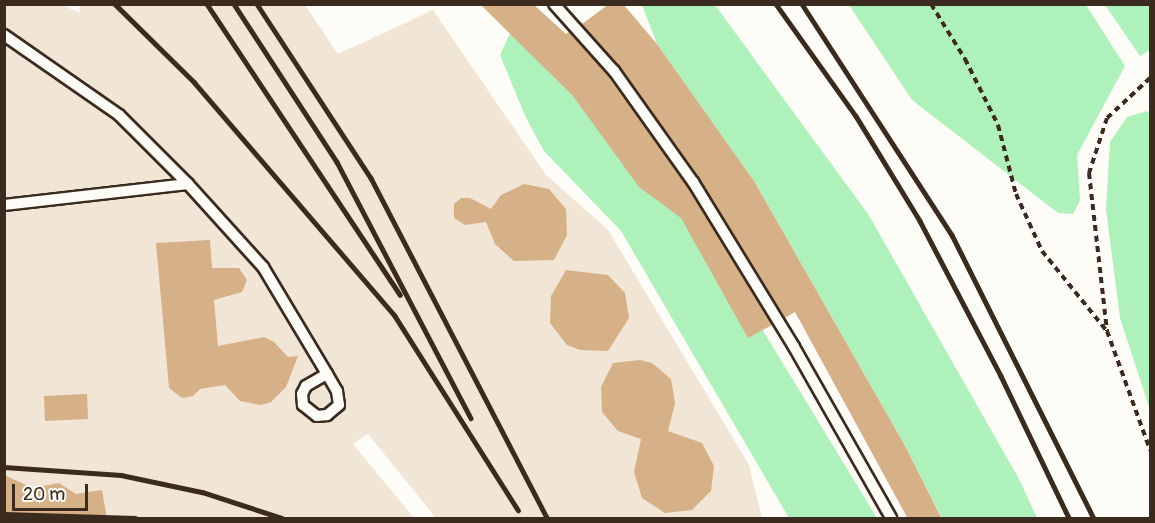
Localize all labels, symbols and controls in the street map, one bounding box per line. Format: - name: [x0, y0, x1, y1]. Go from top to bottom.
- scale bar: [15, 472, 92, 510]
- text: 20 m: [23, 483, 65, 506]

